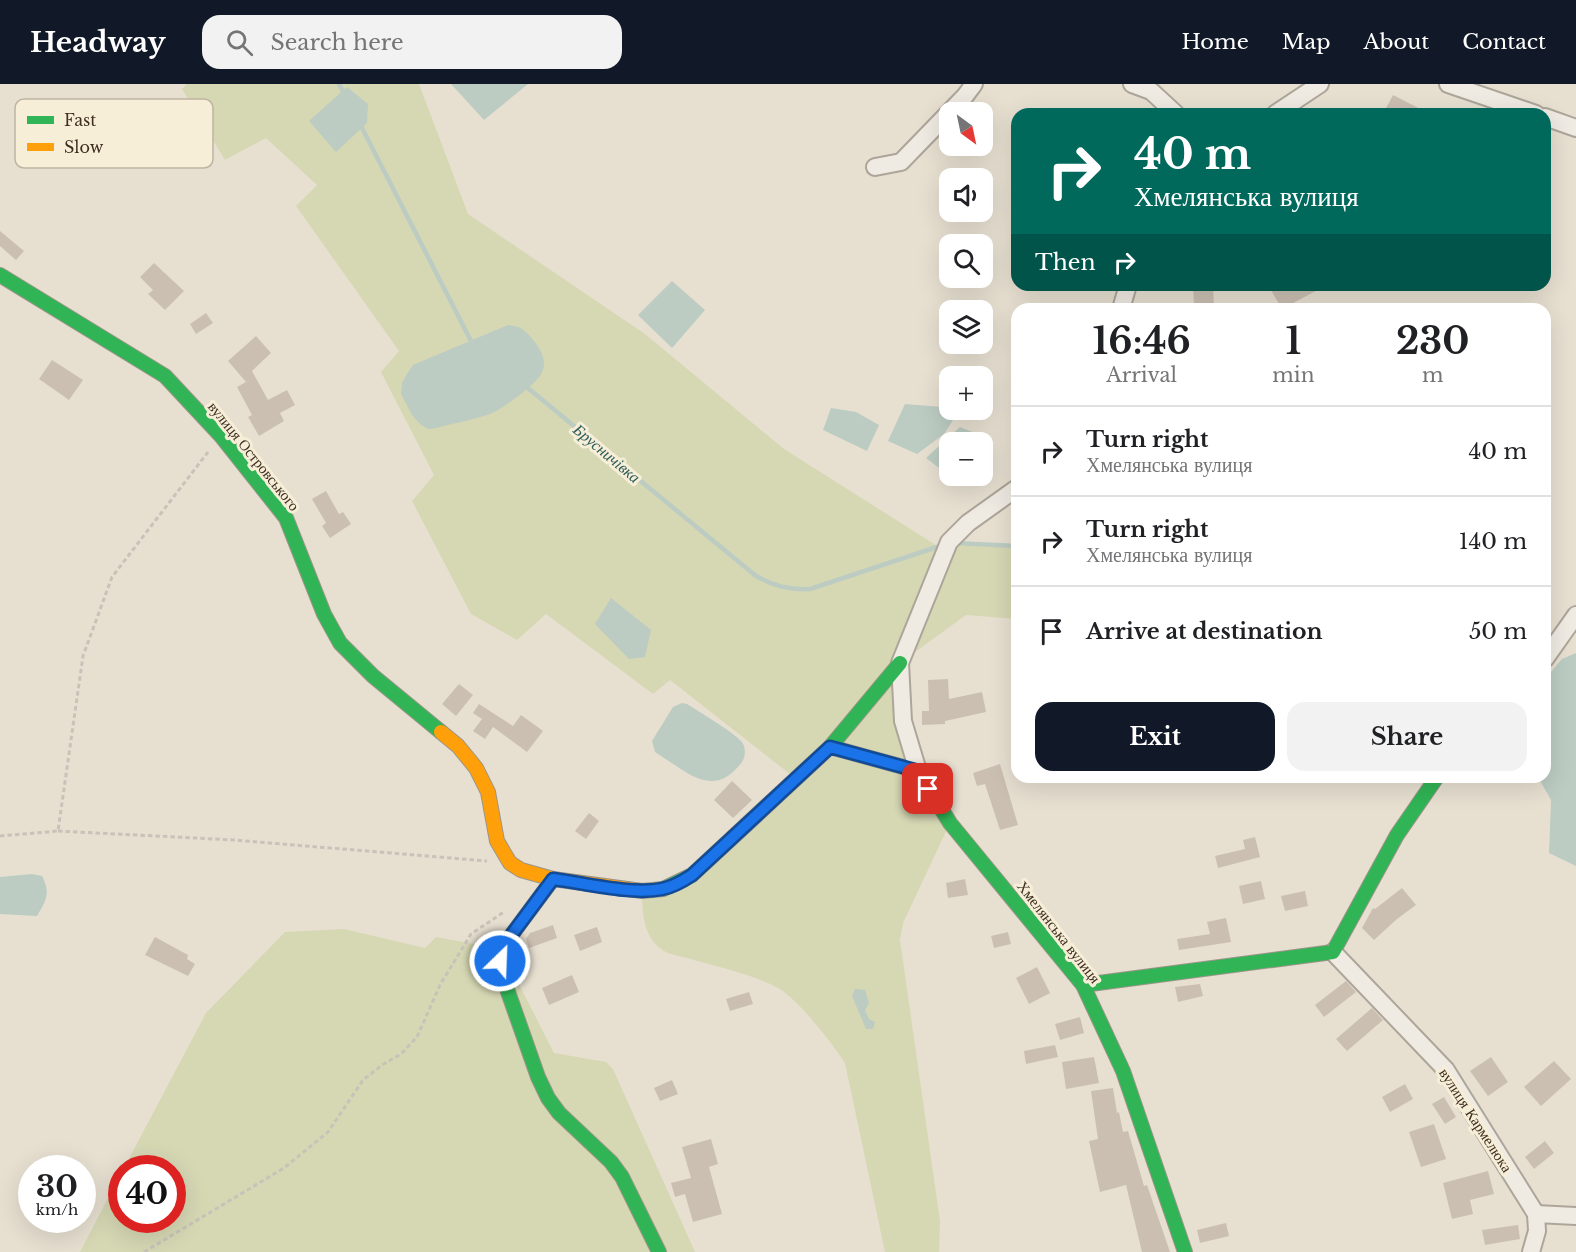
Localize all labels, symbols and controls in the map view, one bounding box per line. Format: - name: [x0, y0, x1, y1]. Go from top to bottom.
- search box: [202, 15, 622, 69]
- text: Headway: [30, 25, 166, 60]
- icon: search: [223, 26, 256, 59]
- text: Search here: [271, 29, 404, 56]
- text: Home: [1182, 29, 1249, 55]
- text: Map: [1282, 29, 1330, 55]
- text: About: [1363, 29, 1429, 55]
- text: Contact: [1462, 29, 1546, 55]
- legend: [15, 99, 213, 168]
- north arrow: [939, 102, 993, 156]
- map controls: [939, 102, 993, 486]
- text: Fast: [64, 110, 96, 130]
- text: 40 m: [1134, 128, 1251, 180]
- icon: right: [1035, 132, 1113, 210]
- text: Slow: [64, 137, 104, 157]
- button: sound: [939, 168, 993, 222]
- text: Хмелянська вулиця: [1134, 180, 1359, 213]
- button: search: [939, 234, 993, 288]
- icon: right: [1108, 246, 1141, 279]
- text: Then: [1035, 249, 1096, 276]
- button: layers: [939, 300, 993, 354]
- text: 16:46: [1093, 319, 1191, 364]
- text: 1: [1286, 319, 1301, 364]
- text: 230: [1396, 319, 1469, 364]
- text: Arrival: [1106, 363, 1177, 387]
- text: min: [1272, 363, 1314, 387]
- text: m: [1422, 363, 1443, 387]
- button: +: [939, 366, 993, 420]
- street label: вулиця Островського: [204, 397, 304, 515]
- water label: Брусничівка: [569, 419, 645, 487]
- text: Turn right: [1086, 426, 1208, 453]
- button: −: [939, 432, 993, 486]
- icon: right: [1035, 435, 1068, 468]
- text: 40 m: [1469, 438, 1527, 465]
- text: Хмелянська вулиця: [1086, 453, 1252, 477]
- text: Turn right: [1086, 516, 1208, 543]
- icon: right: [1035, 525, 1068, 558]
- text: 140 m: [1459, 528, 1527, 555]
- text: Хмелянська вулиця: [1086, 543, 1252, 567]
- icon: arrive: [1035, 615, 1068, 648]
- text: Arrive at destination: [1086, 618, 1323, 645]
- text: 50 m: [1469, 618, 1527, 645]
- button: Exit: [1035, 702, 1275, 771]
- button: Share: [1287, 702, 1527, 771]
- pin: [902, 763, 953, 814]
- icon: arrive: [911, 772, 944, 805]
- street label: Хмелянська вулиця: [1013, 877, 1105, 987]
- position arrow: [468, 929, 532, 993]
- street label: вулиця Кармелюка: [1435, 1064, 1517, 1176]
- speed limit sign: 40: [108, 1155, 186, 1233]
- text: 30: [36, 1168, 78, 1205]
- text: km/h: [36, 1200, 78, 1219]

